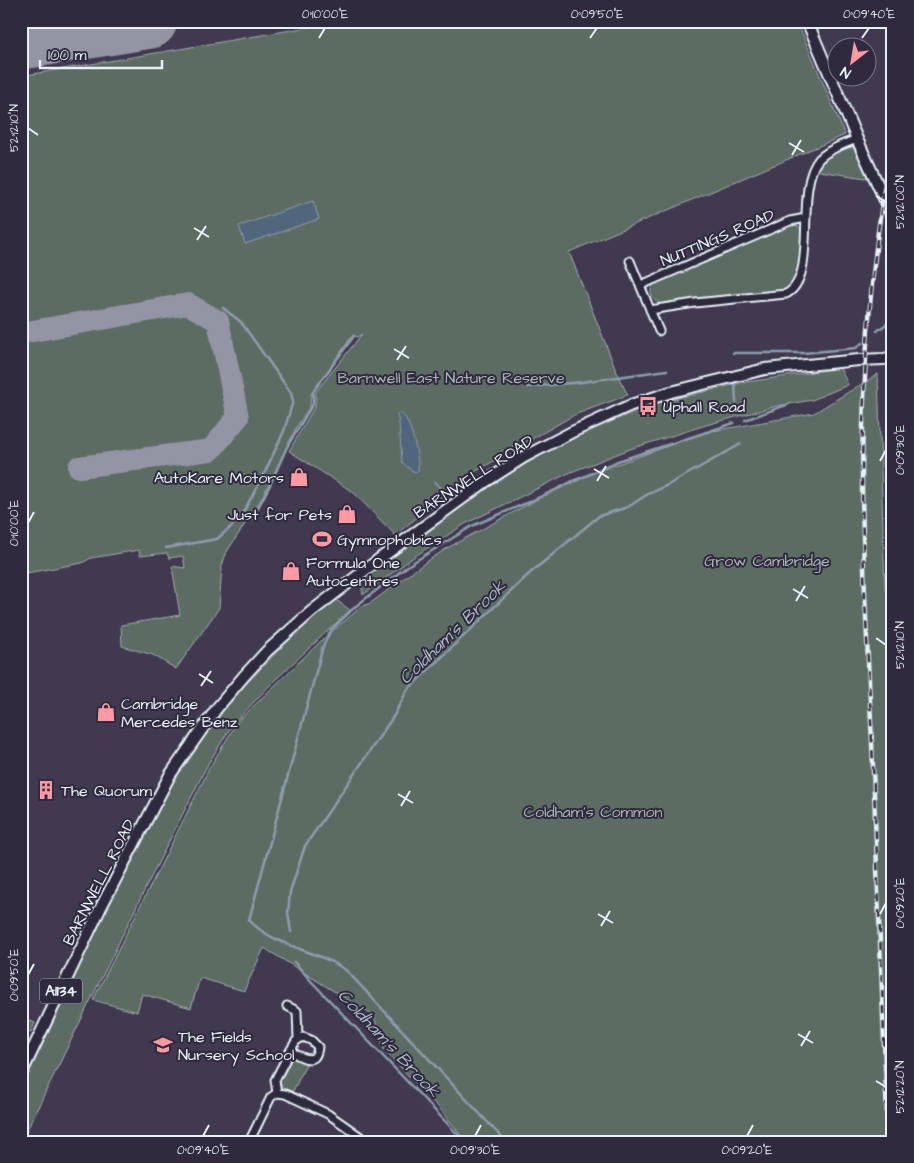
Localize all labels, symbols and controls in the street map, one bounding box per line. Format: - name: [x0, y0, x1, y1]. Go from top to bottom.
- text: 0°10'00"E: [302, 6, 348, 23]
- text: 0°09'50"E: [571, 6, 623, 23]
- text: 0°09'40"E: [843, 6, 895, 23]
- scale bar: [40, 38, 162, 70]
- north arrow: [826, 38, 876, 88]
- text: 100 m: [48, 45, 87, 66]
- text: N: [837, 61, 855, 83]
- text: 52°12'10"N: [6, 104, 23, 152]
- text: 52°12'00"N: [892, 175, 909, 229]
- street label: NUTTINGS ROAD: [657, 204, 778, 272]
- park label: Barnwell East Nature Reserve: [337, 367, 565, 389]
- bus stop icon: Uphall Road: [637, 395, 659, 417]
- place label: Uphall Road: [663, 396, 745, 418]
- text: 0°09'30"E: [892, 425, 909, 475]
- street label: BARNWELL ROAD: [409, 430, 538, 524]
- shop icon: AutoKare Motors: [288, 466, 310, 488]
- place label: AutoKare Motors: [154, 467, 284, 489]
- text: 0°10'00"E: [6, 500, 23, 546]
- shop icon: Just for Pets: [336, 503, 358, 525]
- place label: Just for Pets: [227, 504, 332, 526]
- sports icon: Gymnophobics: [311, 528, 333, 550]
- place label: Gymnophobics: [337, 529, 442, 552]
- park label: Grow Cambridge: [704, 550, 830, 573]
- place label: Formula One Autocentres: [306, 552, 400, 592]
- shop icon: Formula One Autocentres: [280, 560, 302, 582]
- water label: Coldham's Brook: [393, 574, 512, 690]
- text: 52°12'10"N: [892, 621, 909, 669]
- place label: Cambridge Mercedes Benz: [121, 693, 238, 733]
- shop icon: Cambridge Mercedes Benz: [95, 701, 117, 723]
- building icon: The Quorum: [35, 779, 57, 801]
- place label: The Quorum: [61, 780, 152, 802]
- park label: Coldham's Common: [524, 801, 662, 823]
- street label: BARNWELL ROAD: [58, 816, 140, 949]
- text: 0°09'20"E: [892, 878, 909, 928]
- text: 0°09'50"E: [6, 949, 23, 1001]
- road number: A1134: [40, 978, 82, 1004]
- water label: Coldham's Brook: [332, 984, 446, 1104]
- place label: The Fields Nursery School: [178, 1026, 295, 1067]
- school or university icon: The Fields Nursery School: [152, 1034, 174, 1056]
- text: 52°12'20"N: [892, 1060, 909, 1114]
- text: 0°09'40"E: [177, 1142, 229, 1159]
- text: 0°09'30"E: [450, 1142, 500, 1159]
- text: 0°09'20"E: [722, 1142, 772, 1159]

